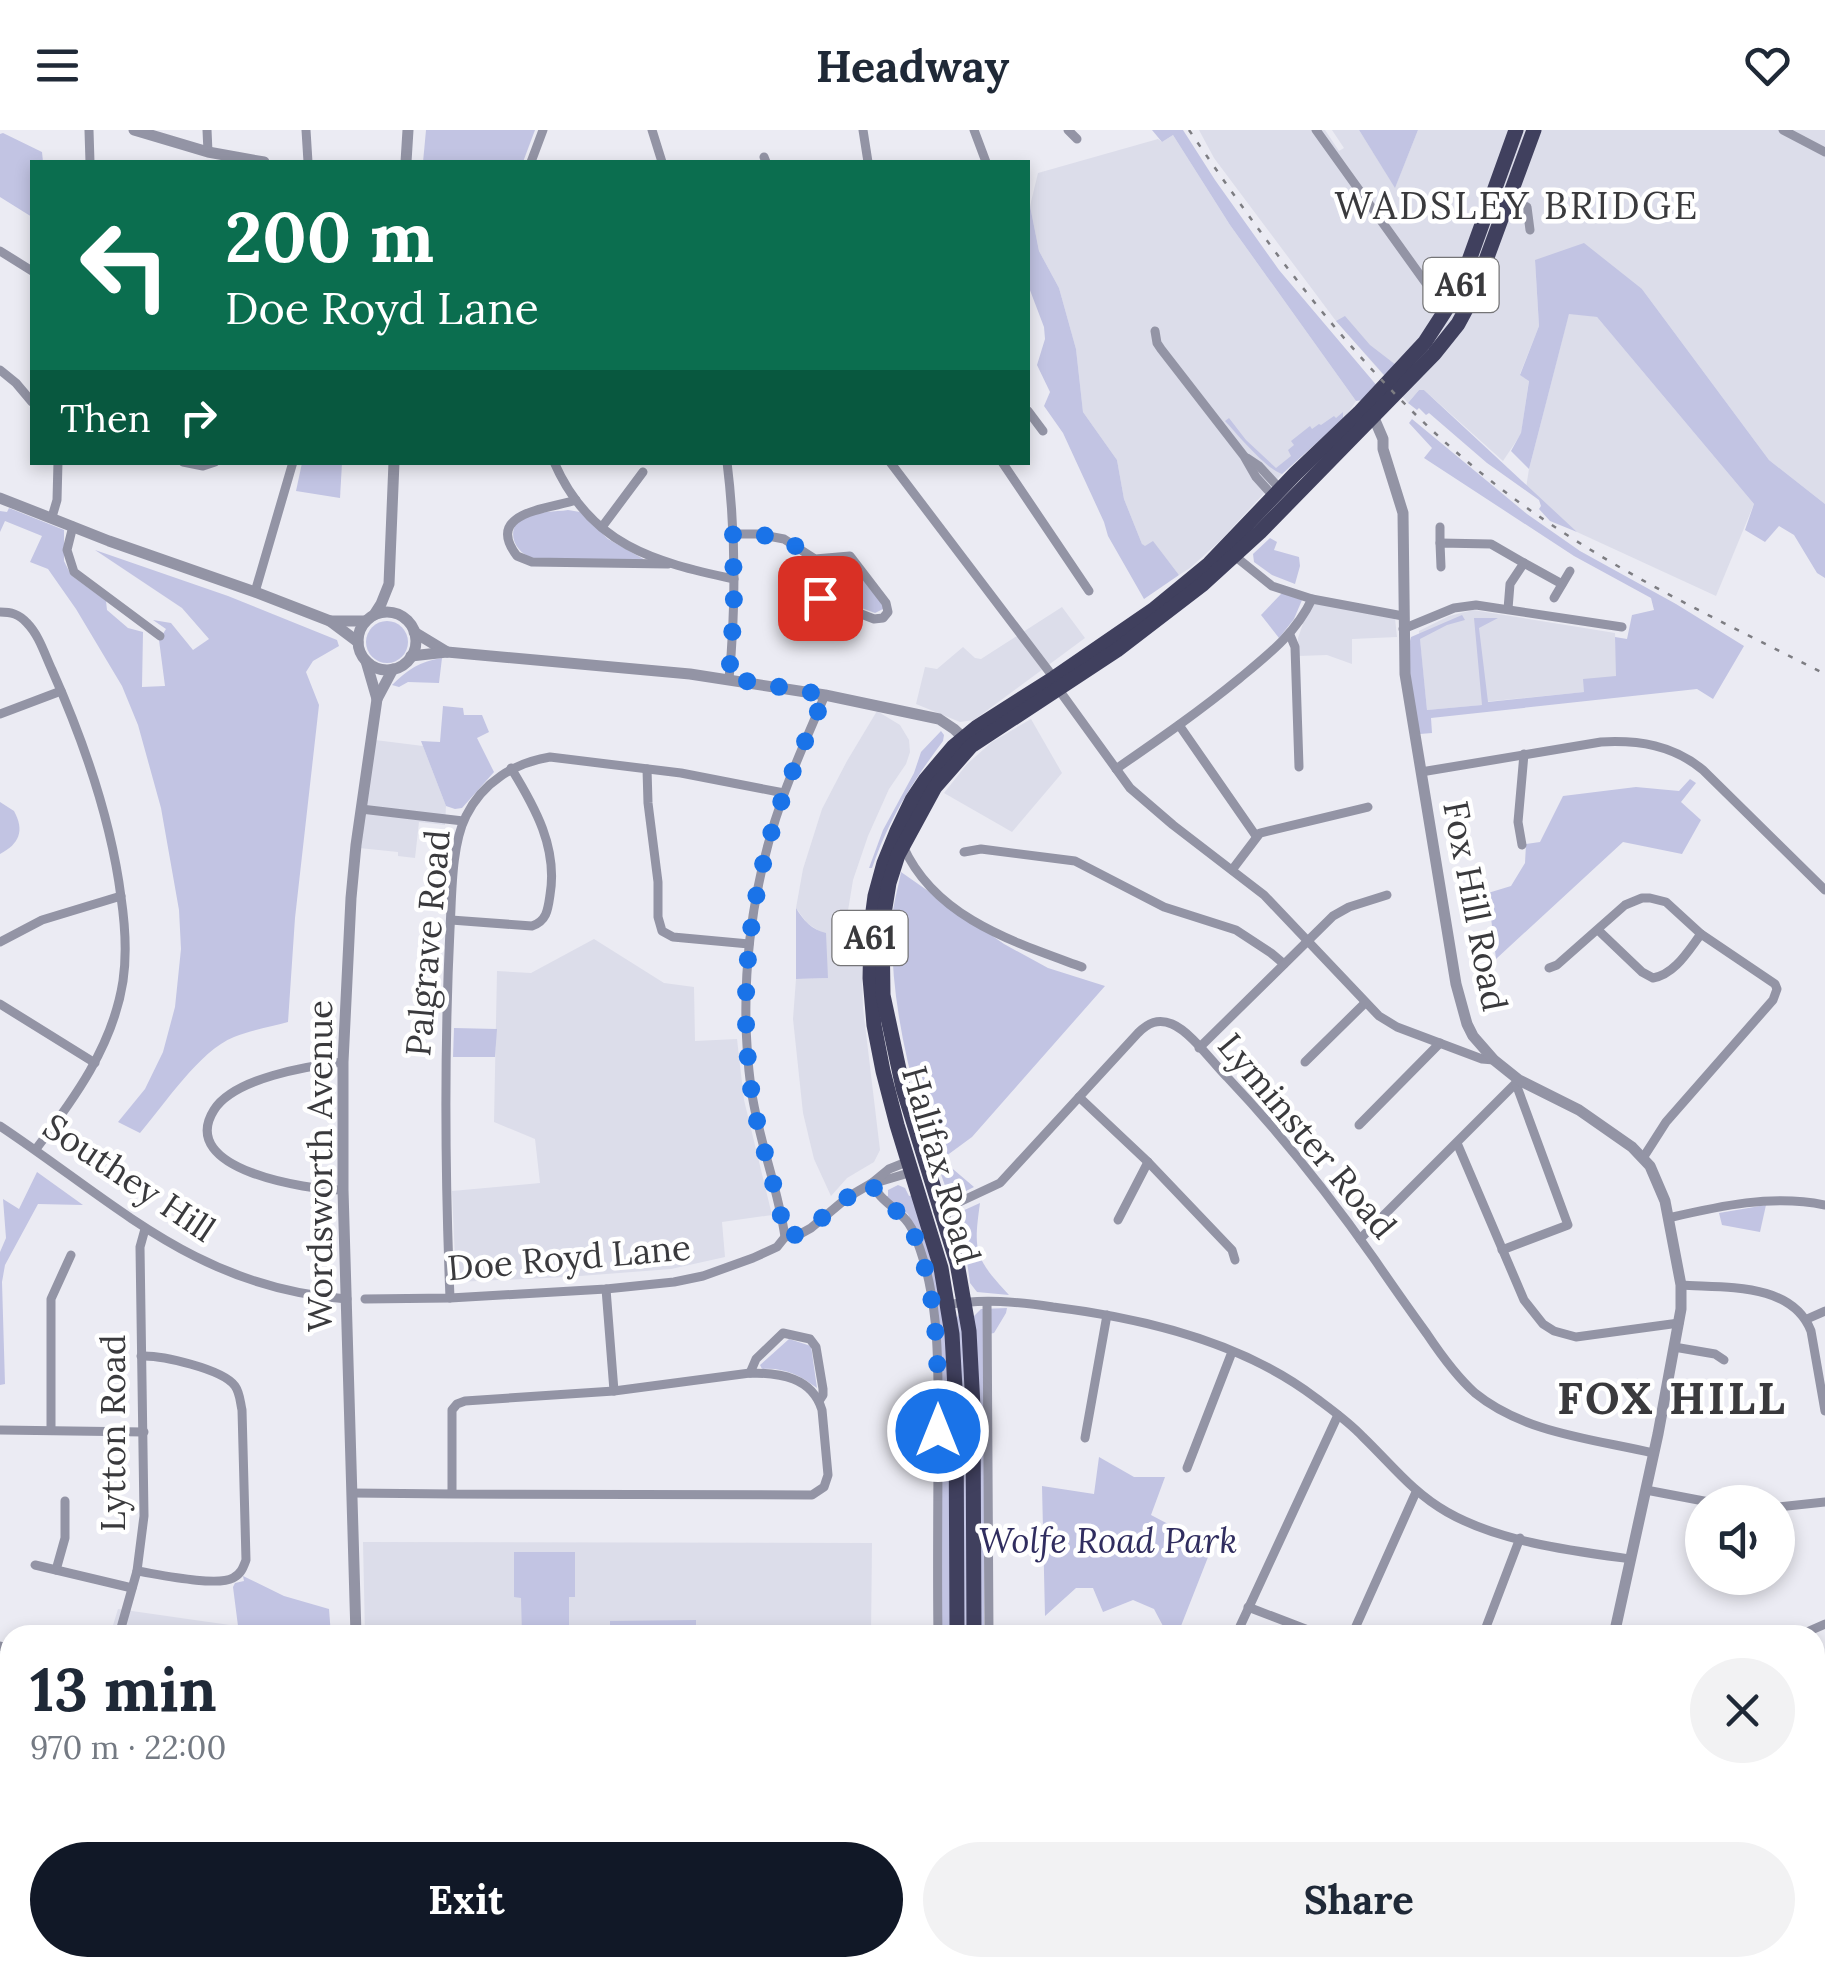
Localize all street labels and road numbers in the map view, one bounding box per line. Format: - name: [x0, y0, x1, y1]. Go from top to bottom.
- road number: A61: [1424, 258, 1498, 312]
- street label: Fox Hill Road: [1433, 797, 1518, 1015]
- street label: Palgrave Road: [395, 828, 460, 1058]
- road number: A61: [832, 911, 908, 965]
- street label: Wordsworth Avenue: [297, 1000, 342, 1332]
- street label: Lyminster Road: [1208, 1024, 1406, 1248]
- street label: Halifax Road: [892, 1061, 991, 1269]
- street label: Southey Hill: [35, 1104, 224, 1252]
- street label: Doe Royd Lane: [445, 1224, 693, 1291]
- street label: Lytton Road: [90, 1334, 135, 1532]

